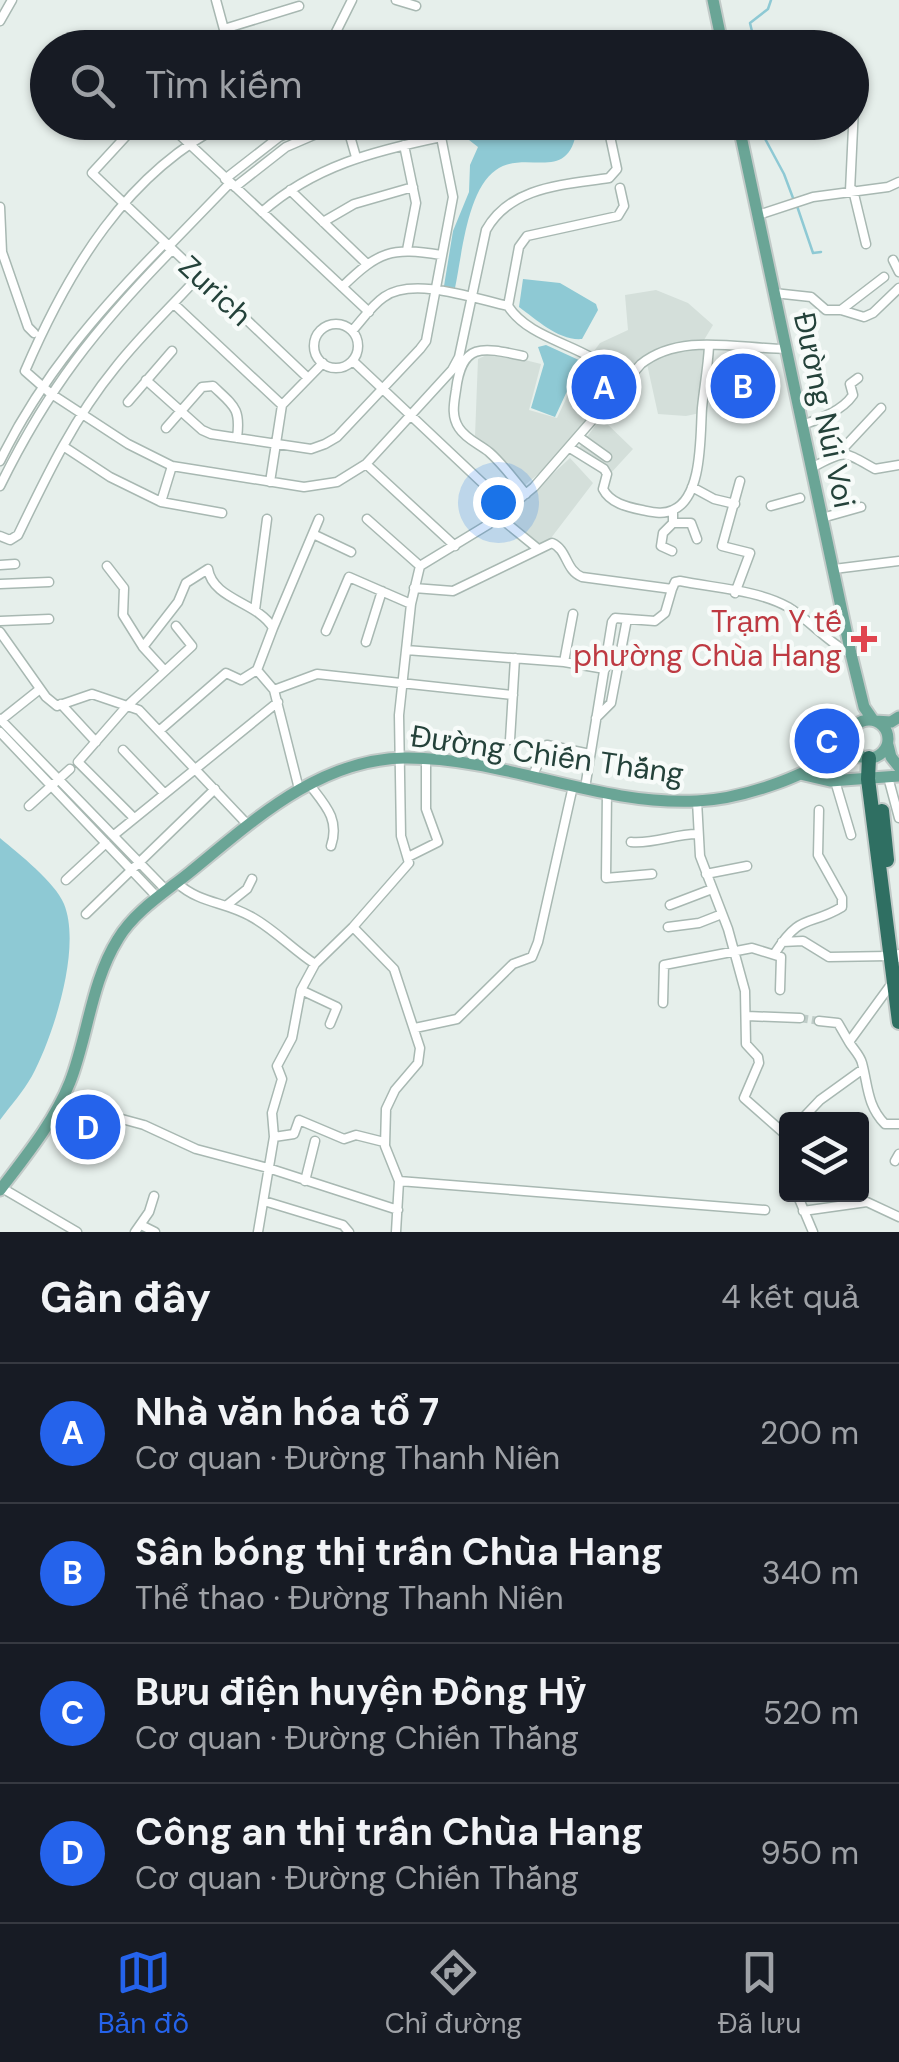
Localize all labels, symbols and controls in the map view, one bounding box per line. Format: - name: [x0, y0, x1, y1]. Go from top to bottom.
- search box: [30, 30, 869, 140]
- icon: search: [65, 58, 120, 113]
- text: Tìm kiếm: [145, 60, 302, 110]
- street label: Zurich: [171, 247, 260, 334]
- street label: Đường Núi Voi: [785, 308, 864, 511]
- pin: B: [710, 348, 776, 424]
- pin: A: [572, 350, 636, 424]
- your location: [473, 477, 524, 528]
- place label: Trạm Y tế phường Chùa Hang: [573, 602, 842, 675]
- marker: Trạm Y tế phường Chùa Hang: [851, 626, 877, 652]
- pin: C: [794, 704, 860, 778]
- street label: Đường Chiến Thắng: [408, 716, 686, 793]
- pin: D: [56, 1090, 120, 1164]
- map controls: [779, 1112, 869, 1202]
- button: layers: [779, 1112, 869, 1202]
- text: Gần đây: [40, 1270, 211, 1325]
- text: 4 kết quả: [721, 1276, 859, 1318]
- text: Nhà văn hóa tổ 7: [135, 1387, 439, 1437]
- text: A: [61, 1412, 84, 1454]
- text: 200 m: [760, 1412, 859, 1454]
- text: Cơ quan · Đường Thanh Niên: [135, 1437, 560, 1479]
- text: Sân bóng thị trấn Chùa Hang: [135, 1527, 663, 1577]
- text: B: [62, 1552, 83, 1594]
- text: 340 m: [762, 1552, 859, 1594]
- text: Thể thao · Đường Thanh Niên: [135, 1577, 564, 1619]
- text: Bưu điện huyện Đồng Hỷ: [135, 1667, 586, 1717]
- text: C: [61, 1692, 84, 1734]
- text: 520 m: [763, 1692, 859, 1734]
- text: Cơ quan · Đường Chiến Thắng: [135, 1717, 579, 1759]
- text: Công an thị trấn Chùa Hang: [135, 1807, 644, 1857]
- text: D: [61, 1832, 84, 1874]
- text: 950 m: [760, 1832, 859, 1874]
- text: Cơ quan · Đường Chiến Thắng: [135, 1857, 579, 1899]
- tab: Bản đồ: [98, 1945, 189, 2042]
- tab: Chỉ đường: [385, 1945, 522, 2042]
- tab: Đã lưu: [718, 1945, 801, 2042]

